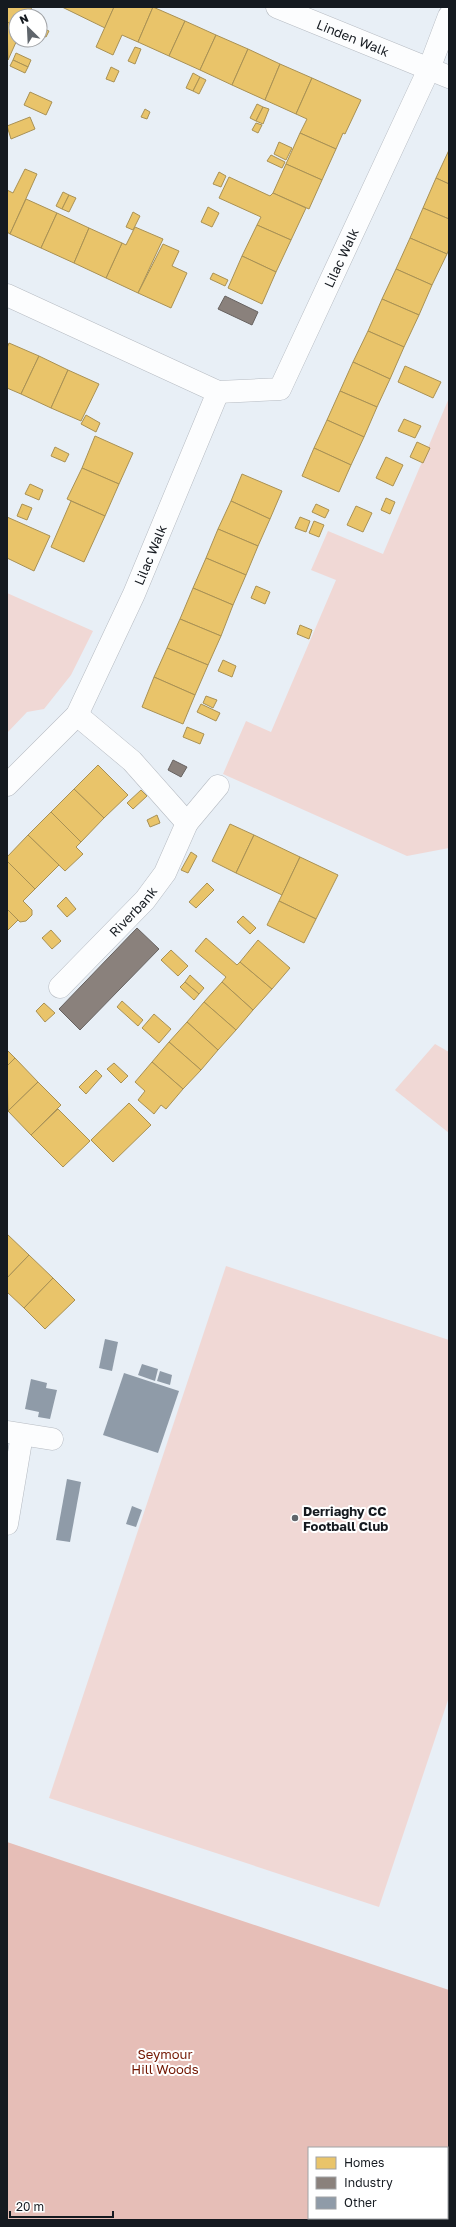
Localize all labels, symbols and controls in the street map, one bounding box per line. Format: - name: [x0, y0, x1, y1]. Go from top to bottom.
- north arrow: [8, 8, 48, 48]
- text: N: [17, 11, 30, 26]
- street label: Linden Walk: [314, 16, 392, 60]
- street label: Lilac Walk: [320, 225, 362, 290]
- street label: Lilac Walk: [131, 522, 170, 587]
- street label: Riverbank: [106, 883, 161, 940]
- place label: Derriaghy CC Football Club: [303, 1503, 388, 1534]
- marker: Derriaghy CC Football Club: [290, 1513, 300, 1523]
- park label: Seymour Hill Woods: [131, 2046, 199, 2077]
- legend: [308, 2147, 448, 2219]
- text: Homes: [344, 2155, 384, 2170]
- text: Industry: [344, 2175, 393, 2190]
- scale bar: [10, 2193, 113, 2219]
- text: Other: [344, 2195, 377, 2210]
- text: 20 m: [16, 2199, 44, 2214]

